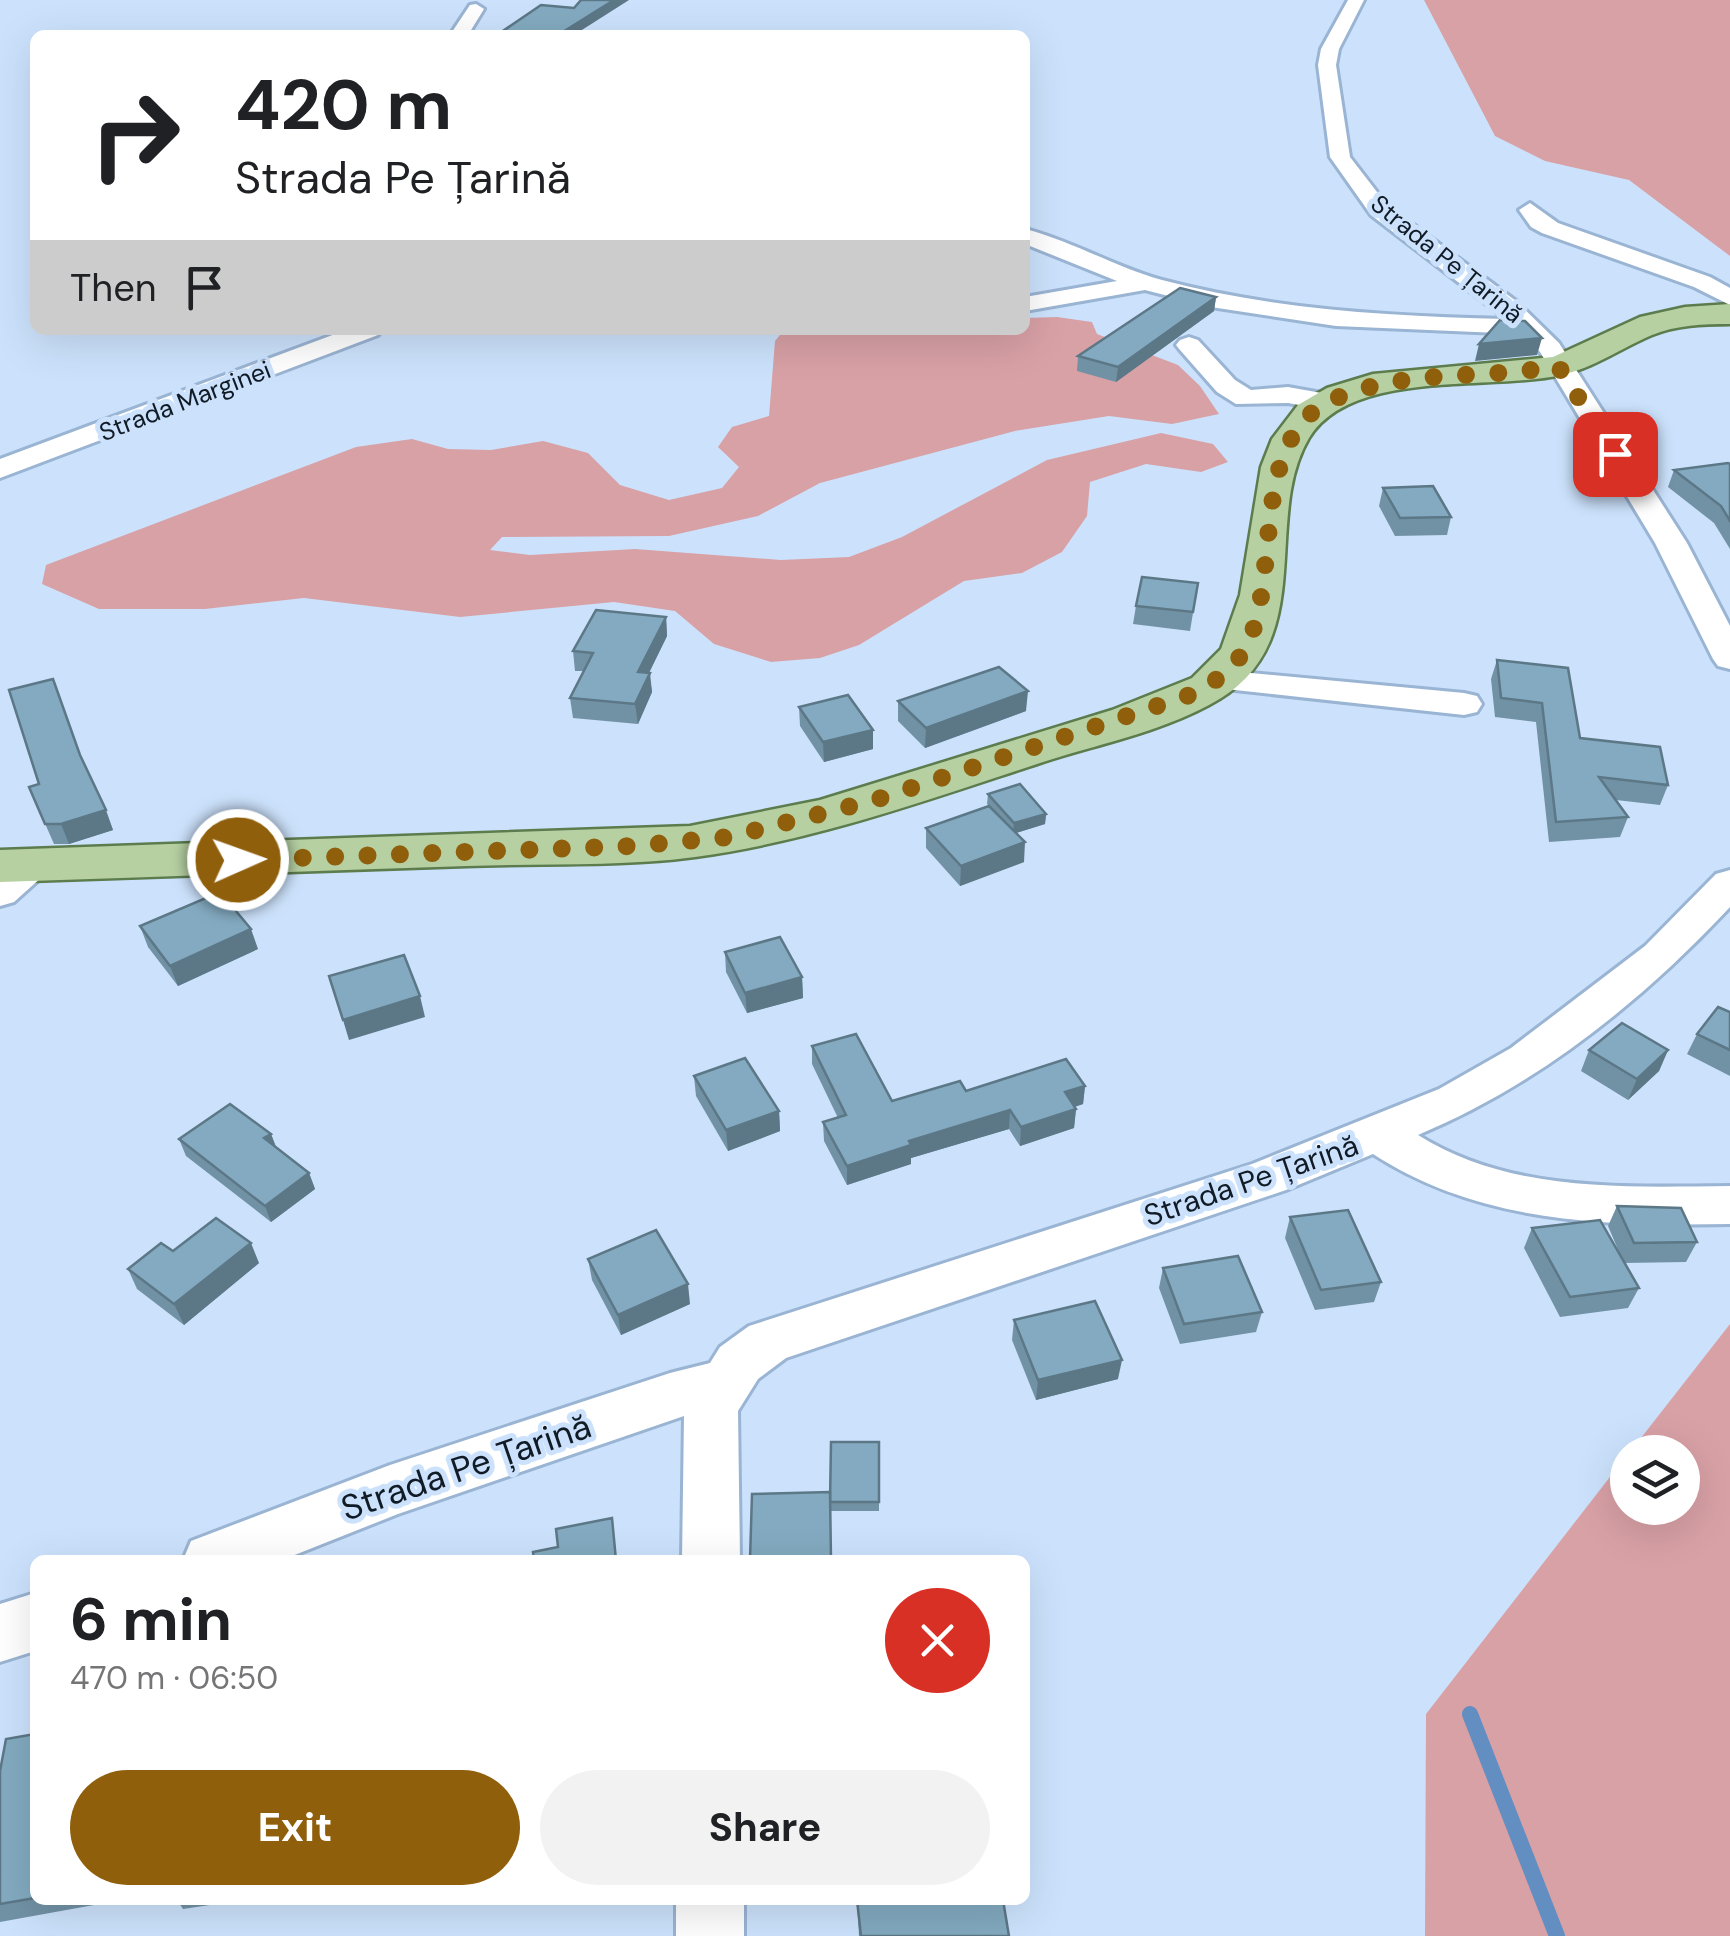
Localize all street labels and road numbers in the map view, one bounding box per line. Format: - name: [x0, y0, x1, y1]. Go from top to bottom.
- street label: Strada Pe Țarină: [1364, 187, 1530, 331]
- street label: Strada Marginei: [95, 353, 275, 449]
- street label: Strada Pe Țarină: [1139, 1125, 1363, 1235]
- street label: Strada Pe Țarină: [335, 1403, 597, 1531]

